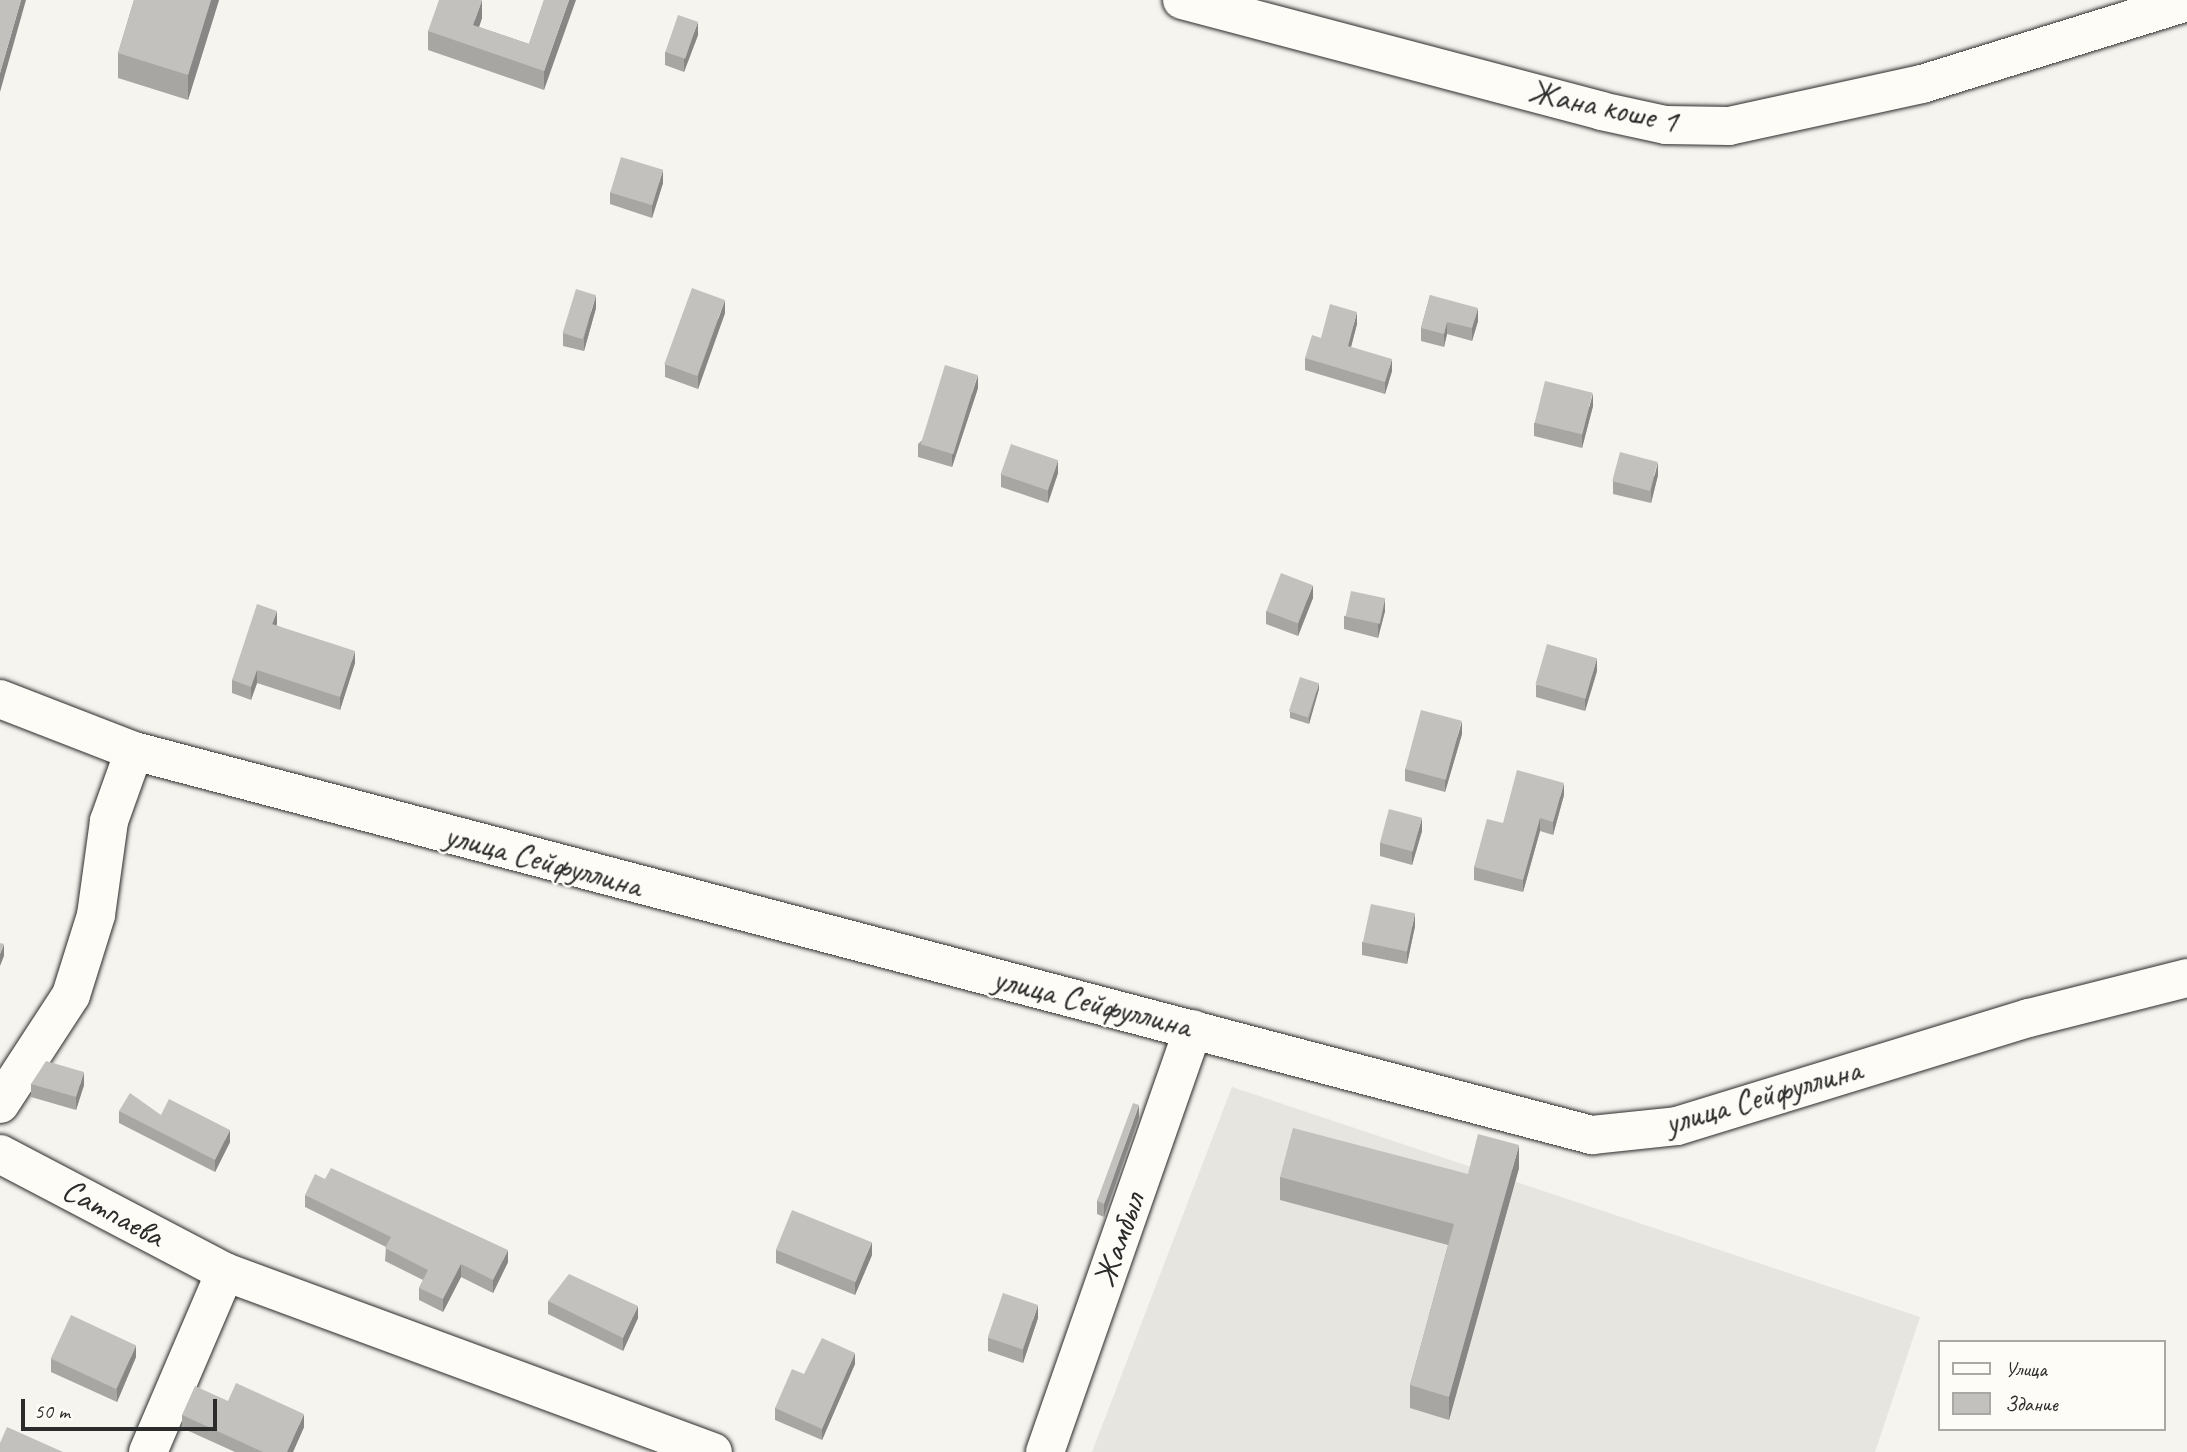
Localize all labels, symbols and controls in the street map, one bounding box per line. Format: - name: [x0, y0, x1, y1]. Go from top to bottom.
- street label: Жана коше 1: [1525, 72, 1681, 142]
- street label: улица Сейфуллина: [440, 816, 646, 906]
- street label: улица Сейфуллина: [989, 959, 1195, 1047]
- street label: улица Сейфуллина: [1660, 1050, 1866, 1144]
- street label: Сатпаева: [55, 1170, 171, 1256]
- street label: Жамбыл: [1085, 1188, 1153, 1292]
- legend: [1938, 1340, 2166, 1431]
- text: Улица: [2005, 1356, 2047, 1382]
- scale bar: [24, 1386, 220, 1430]
- text: Здание: [2005, 1391, 2058, 1417]
- text: 50 m: [34, 1398, 70, 1424]

